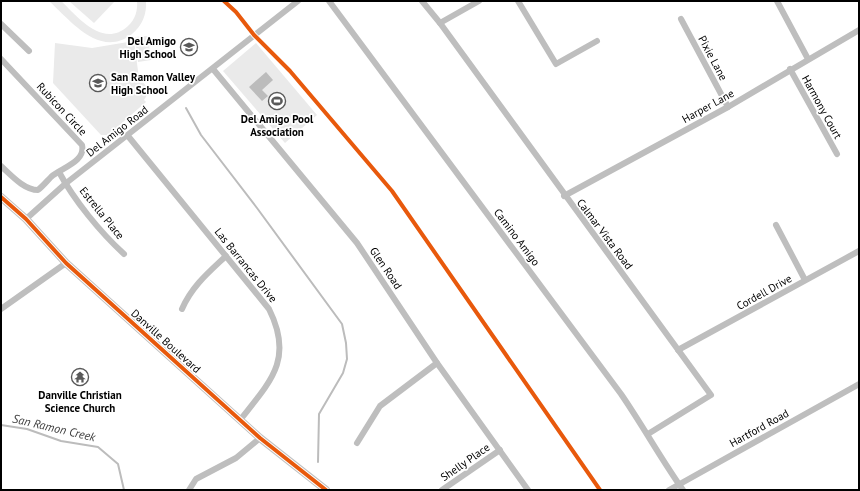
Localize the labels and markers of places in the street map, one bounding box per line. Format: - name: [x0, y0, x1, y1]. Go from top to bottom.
- place label: Del Amigo High School: [120, 34, 177, 61]
- school or university icon: Del Amigo High School: [179, 37, 199, 57]
- place label: San Ramon Valley High School: [111, 70, 196, 97]
- school or university icon: San Ramon Valley High School: [88, 73, 108, 93]
- sports icon: Del Amigo Pool Association: [267, 91, 287, 111]
- place label: Del Amigo Pool Association: [241, 112, 314, 139]
- temple icon: Danville Christian Science Church: [70, 367, 90, 387]
- place label: Danville Christian Science Church: [38, 388, 122, 415]

